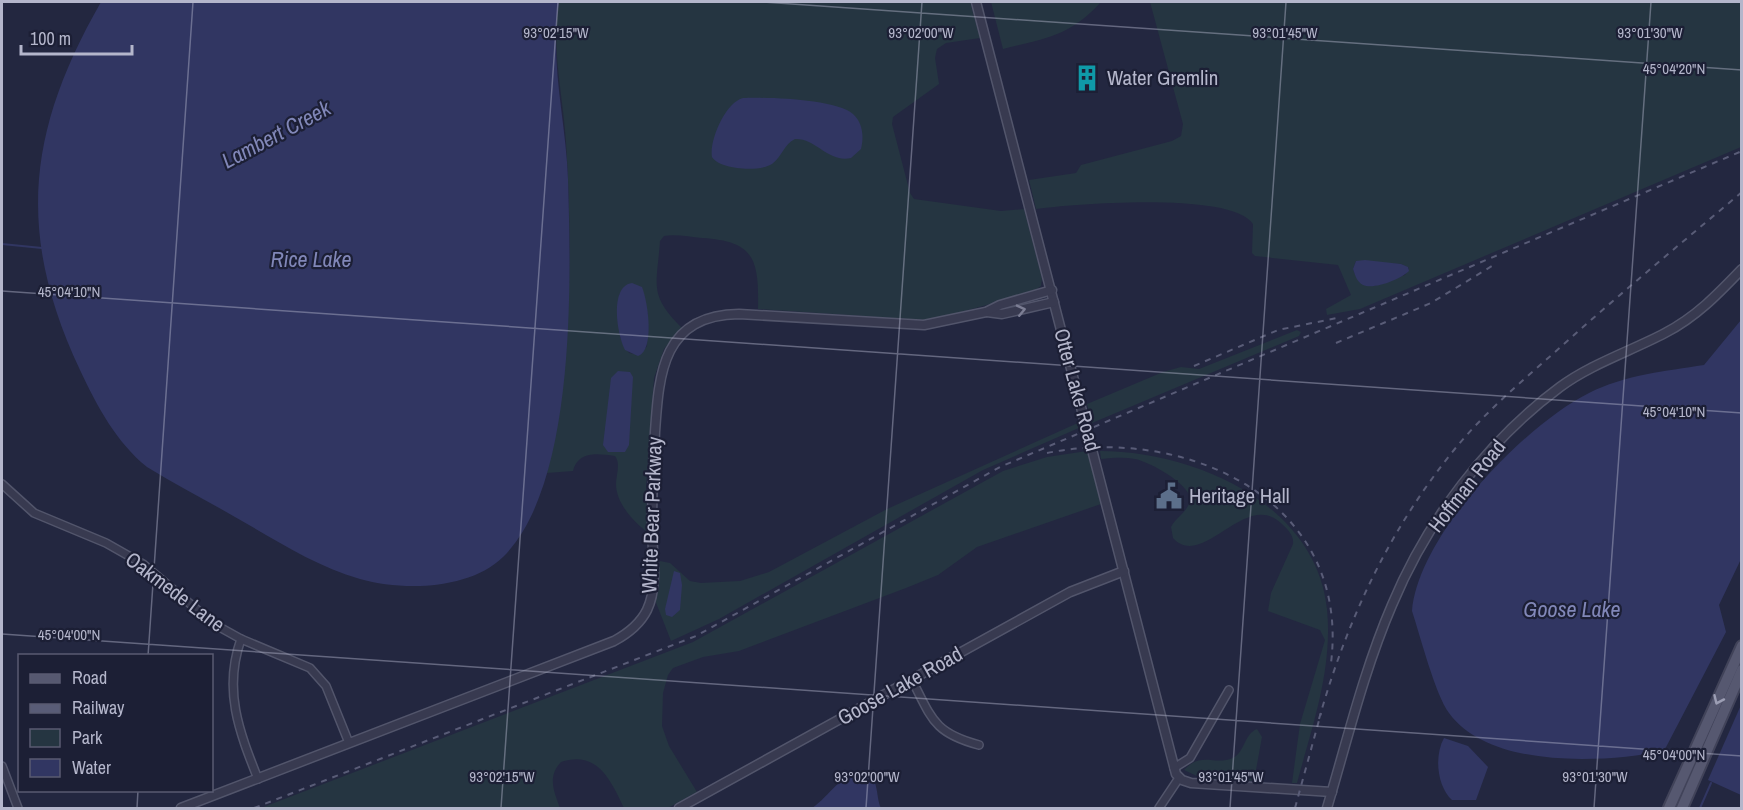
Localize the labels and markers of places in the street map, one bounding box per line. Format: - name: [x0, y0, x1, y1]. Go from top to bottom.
- building icon: Water Gremlin: [1072, 63, 1102, 93]
- place label: Water Gremlin: [1107, 63, 1218, 92]
- public building icon: Heritage Hall: [1154, 481, 1184, 511]
- place label: Heritage Hall: [1189, 481, 1290, 510]

